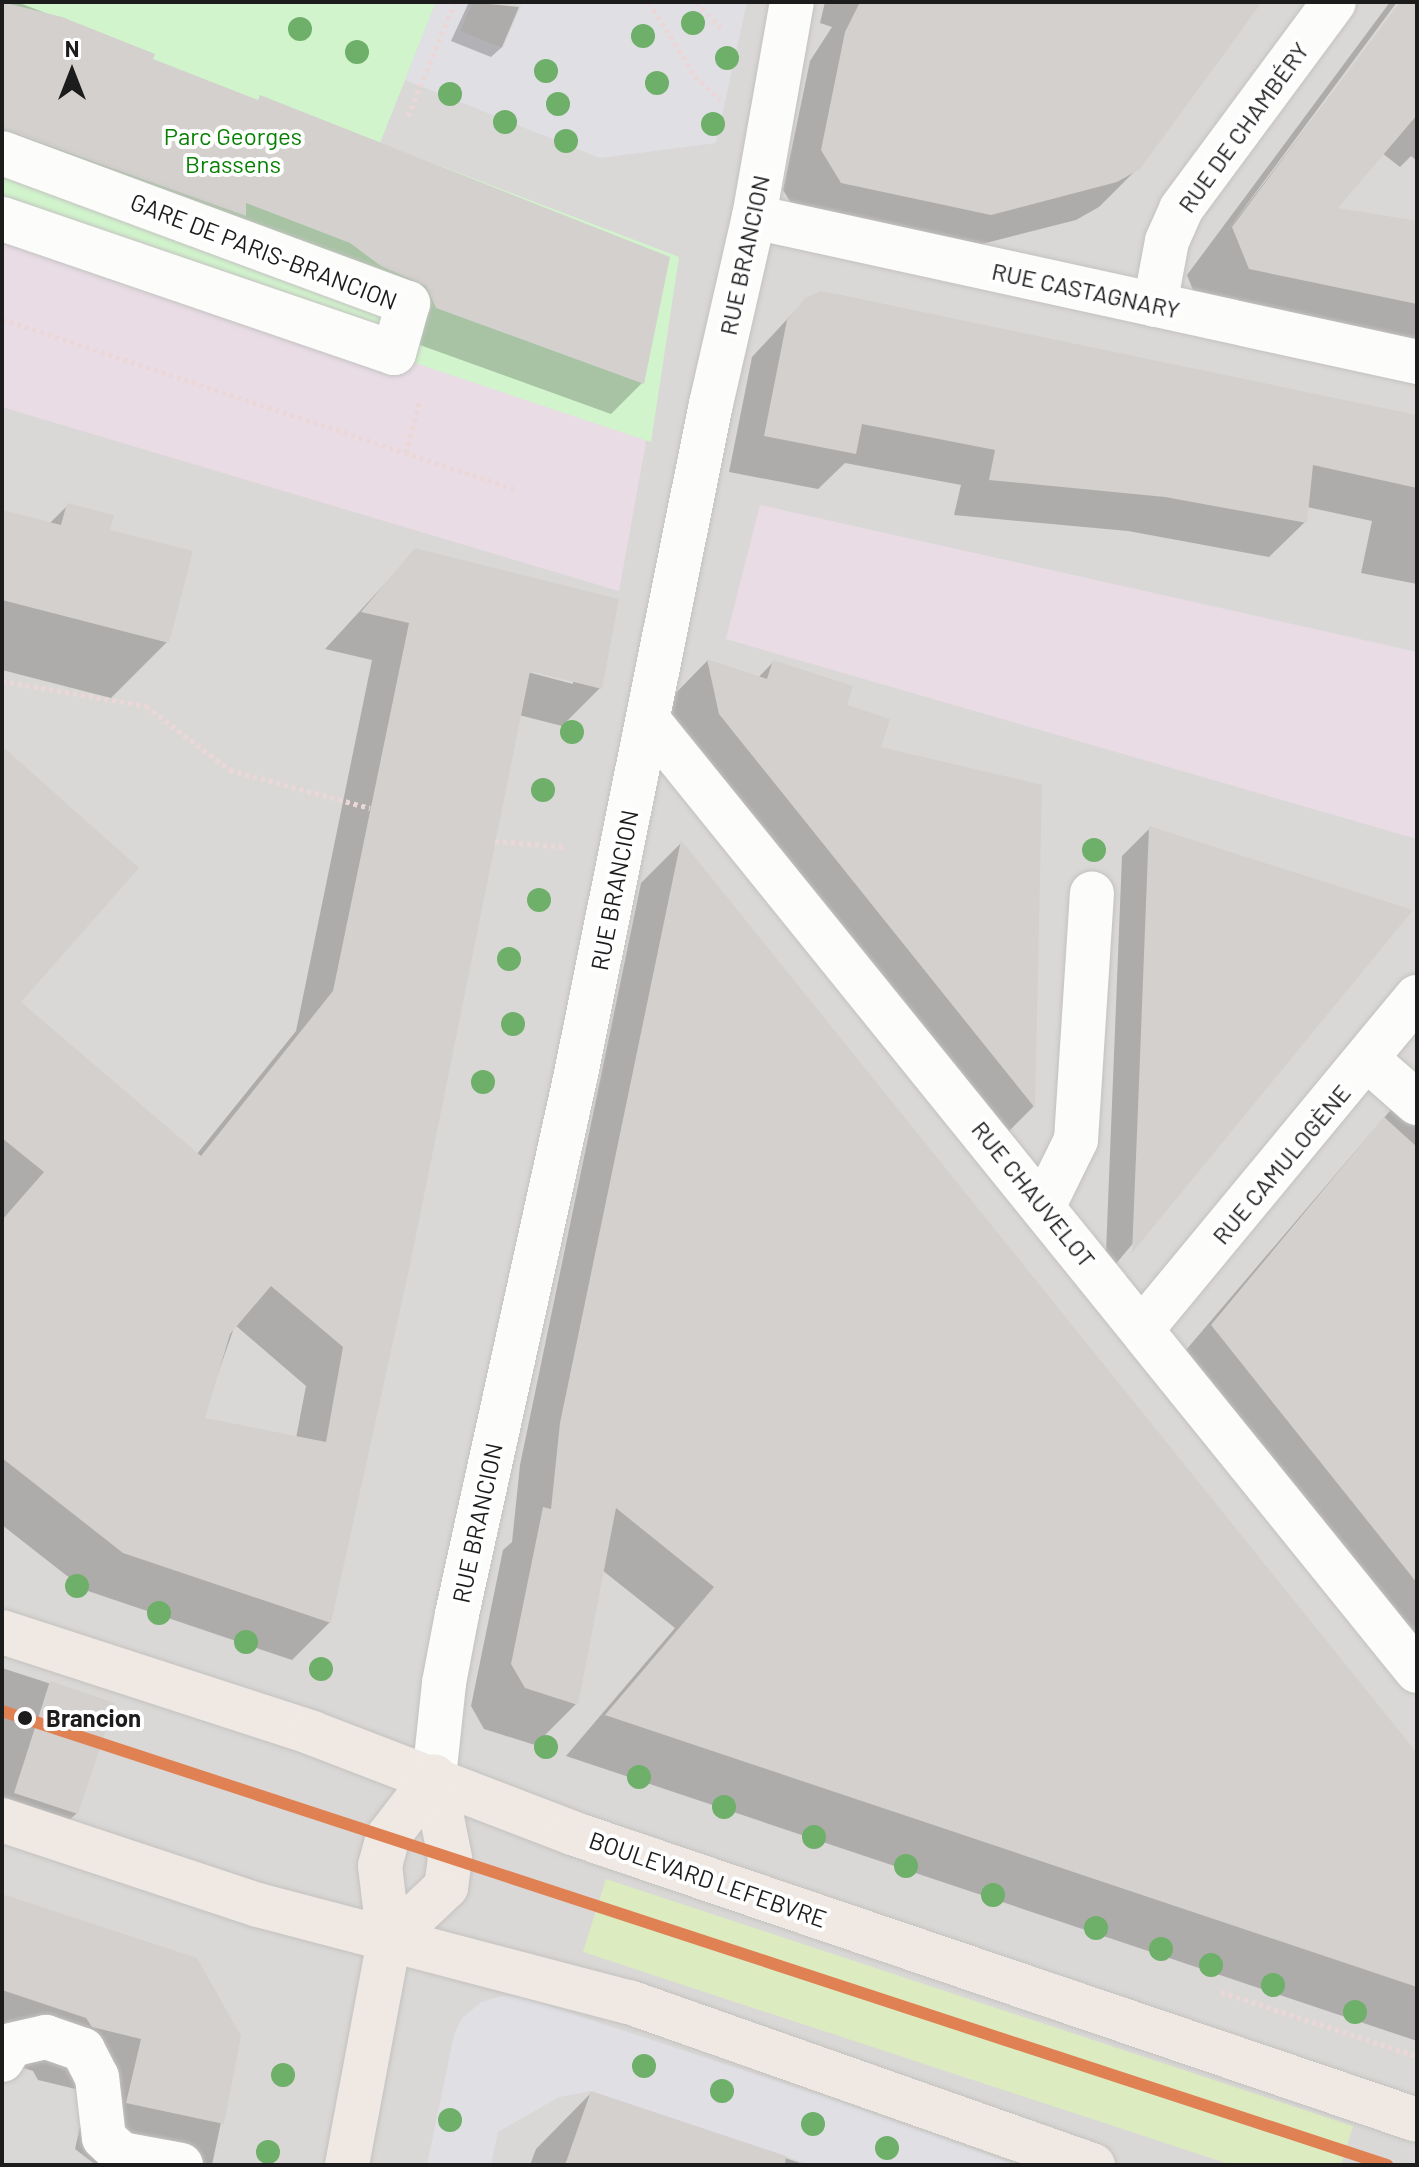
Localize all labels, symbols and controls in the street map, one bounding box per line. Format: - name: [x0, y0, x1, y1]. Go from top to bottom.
- north arrow: [32, 32, 112, 112]
- text: N: [65, 35, 79, 61]
- street label: RUE DE CHAMBÉRY: [1172, 36, 1314, 218]
- park label: Parc Georges Brassens: [164, 122, 302, 178]
- street label: RUE BRANCION: [713, 172, 775, 338]
- street label: GARE DE PARIS-BRANCION: [127, 187, 401, 315]
- street label: RUE CASTAGNARY: [989, 256, 1183, 324]
- street label: RUE BRANCION: [584, 807, 644, 973]
- street label: RUE CAMULOGÈNE: [1206, 1078, 1356, 1250]
- street label: RUE CHAUVELOT: [966, 1115, 1102, 1273]
- street label: RUE BRANCION: [446, 1440, 508, 1606]
- marker: Brancion: [11, 1704, 39, 1732]
- place label: Brancion: [46, 1704, 141, 1732]
- street label: BOULEVARD LEFEBVRE: [586, 1825, 830, 1933]

